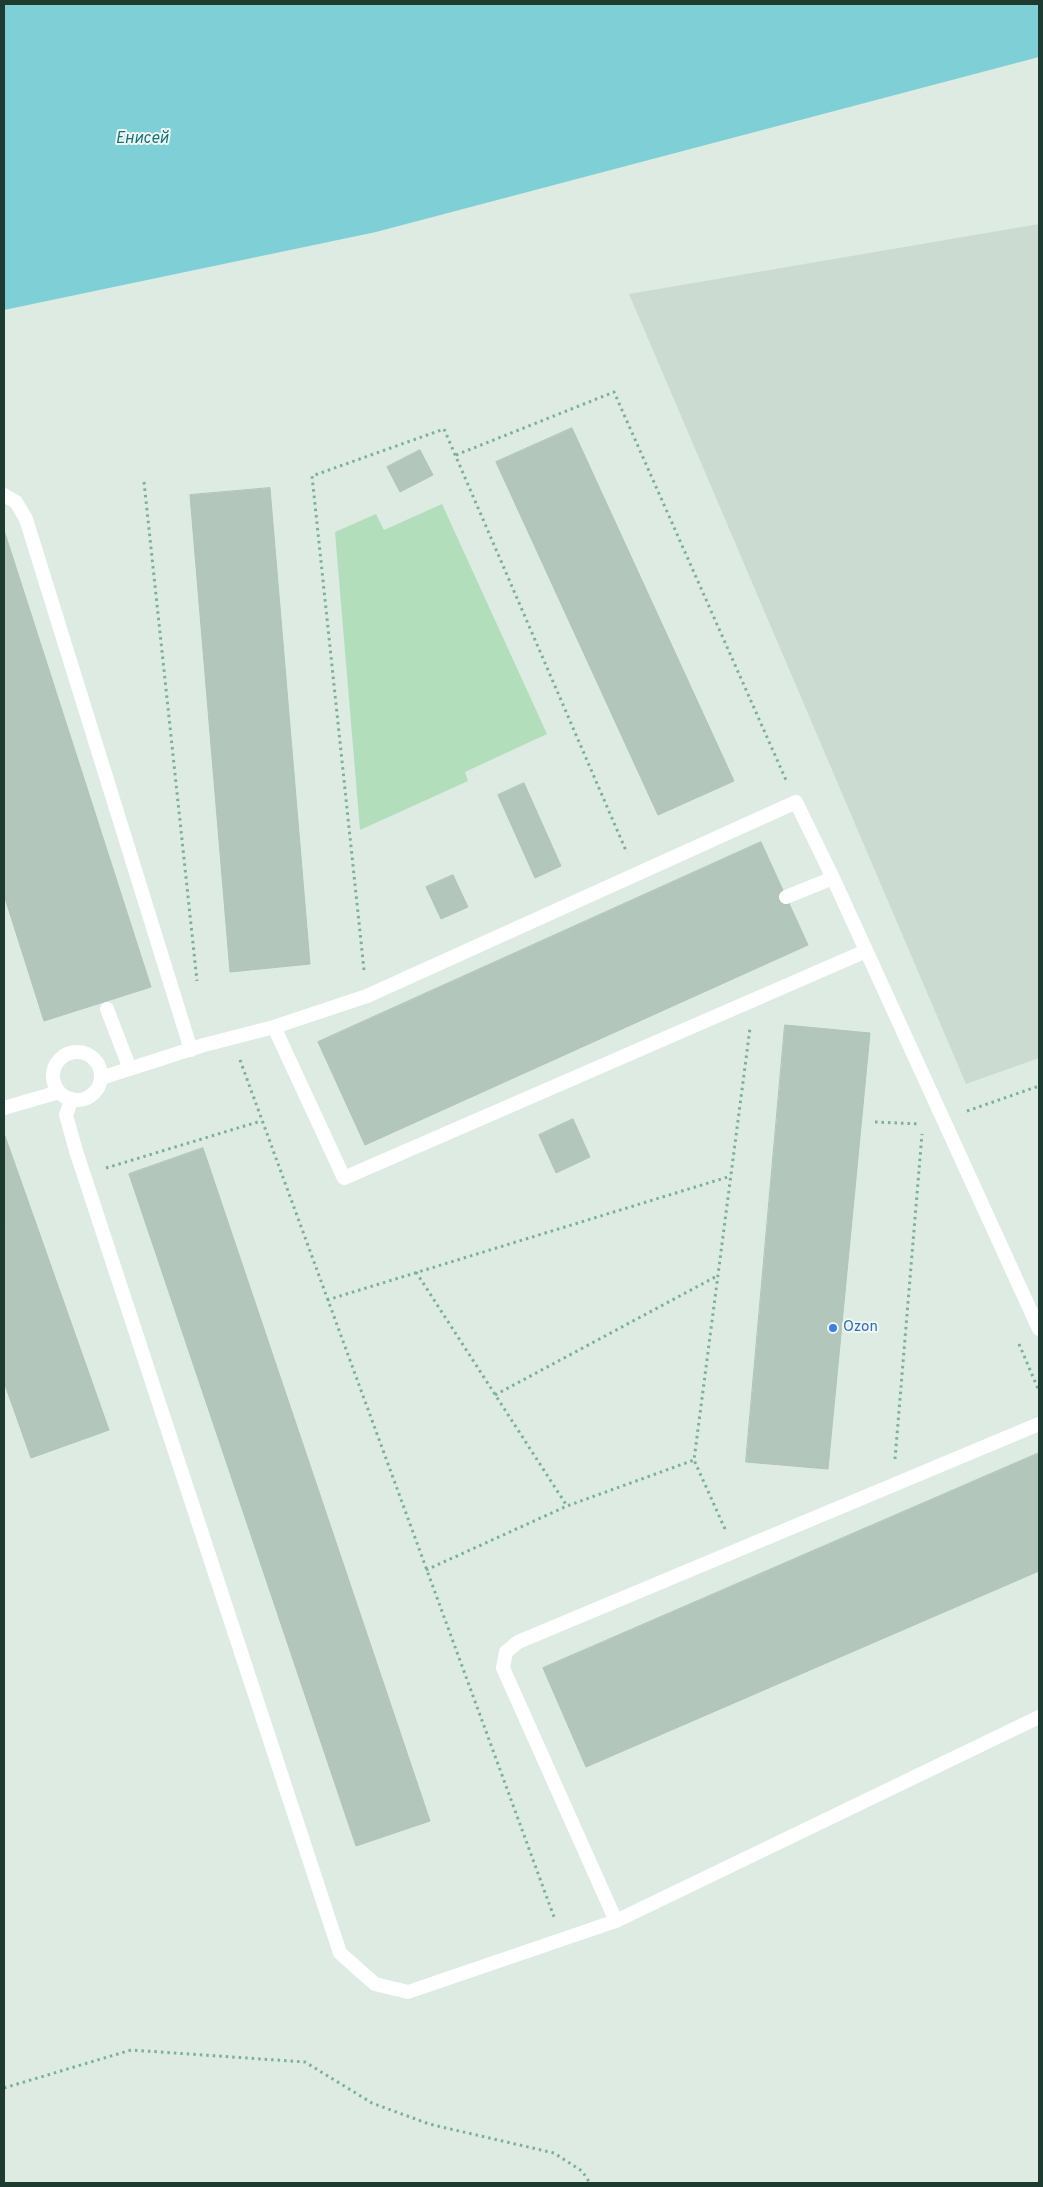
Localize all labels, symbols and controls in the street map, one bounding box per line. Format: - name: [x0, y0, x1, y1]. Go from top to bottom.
- water label: Енисей: [116, 130, 168, 150]
- place label: Ozon: [843, 1319, 878, 1337]
- marker: Ozon: [827, 1322, 839, 1334]

